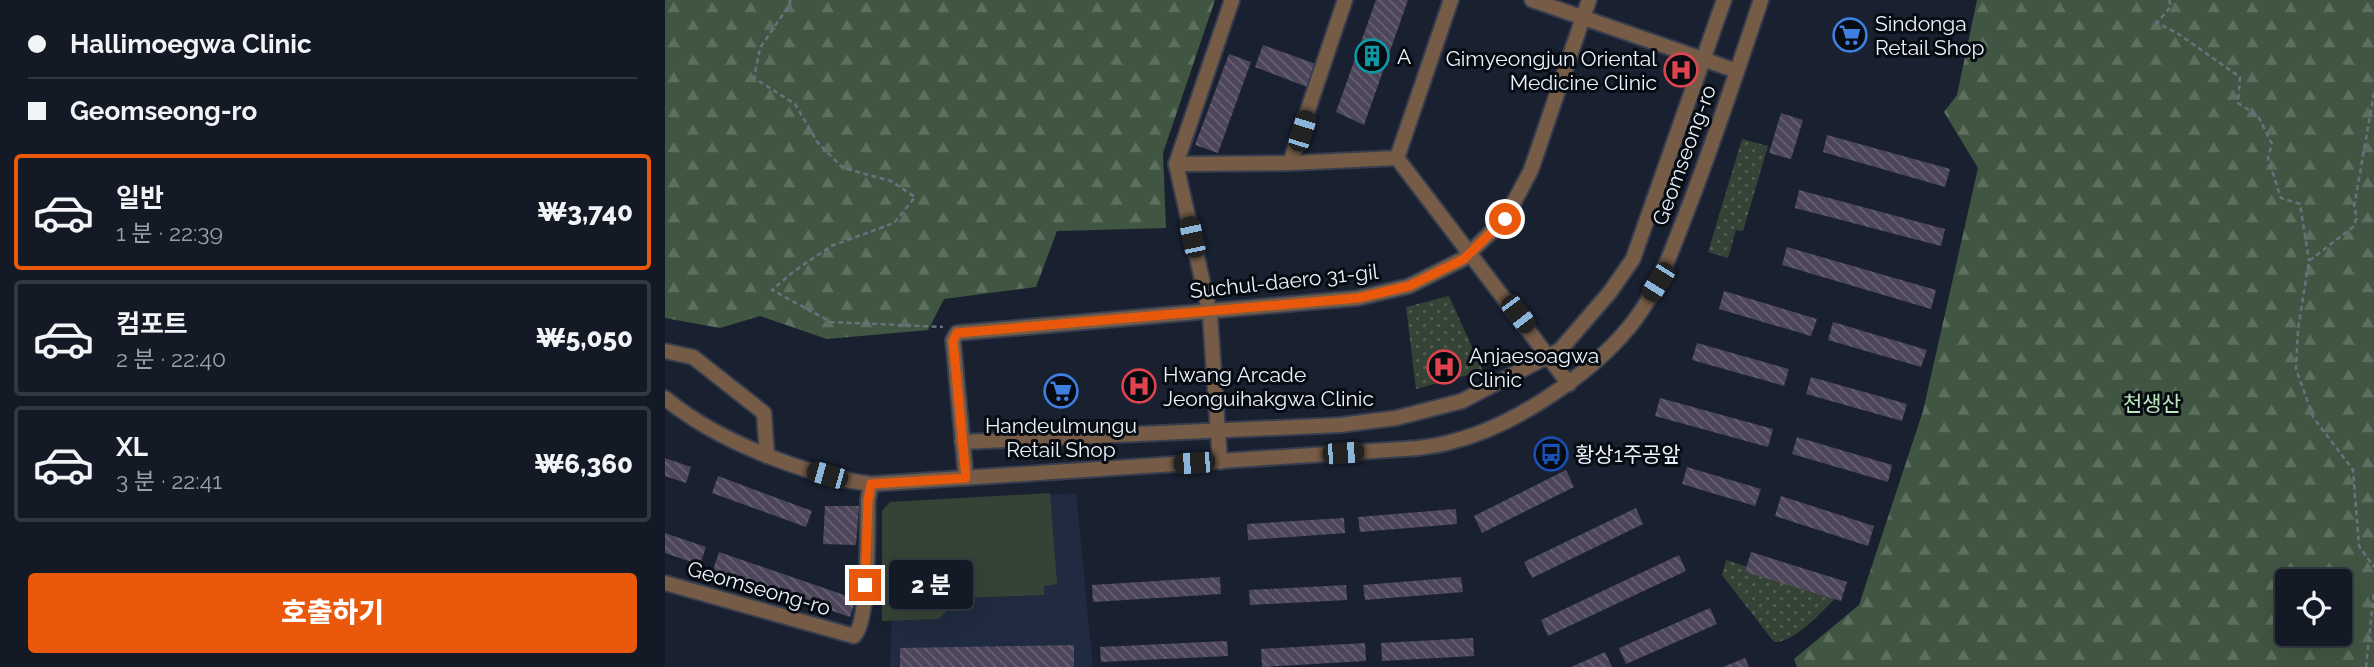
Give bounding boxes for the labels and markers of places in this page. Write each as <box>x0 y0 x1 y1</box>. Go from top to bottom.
place label: Sindonga Retail Shop <box>1875 11 1985 60</box>
supermarket icon: Sindonga Retail Shop <box>1831 16 1869 54</box>
building icon: A <box>1353 37 1391 75</box>
place label: A <box>1397 44 1411 69</box>
place label: Gimyeongjun Oriental Medicine Clinic <box>1446 46 1657 95</box>
hospital icon: Gimyeongjun Oriental Medicine Clinic <box>1662 51 1700 89</box>
place label: Anjaesoagwa Clinic <box>1469 343 1599 392</box>
hospital icon: Anjaesoagwa Clinic <box>1425 348 1463 386</box>
place label: Hwang Arcade Jeonguihakgwa Clinic <box>1163 362 1374 411</box>
hospital icon: Hwang Arcade Jeonguihakgwa Clinic <box>1120 367 1158 405</box>
supermarket icon: Handeulmungu Retail Shop <box>1042 372 1080 410</box>
place label: Handeulmungu Retail Shop <box>985 413 1137 462</box>
bus stop icon: 황상1주공앞 <box>1532 435 1570 473</box>
place label: 황상1주공앞 <box>1575 442 1681 467</box>

